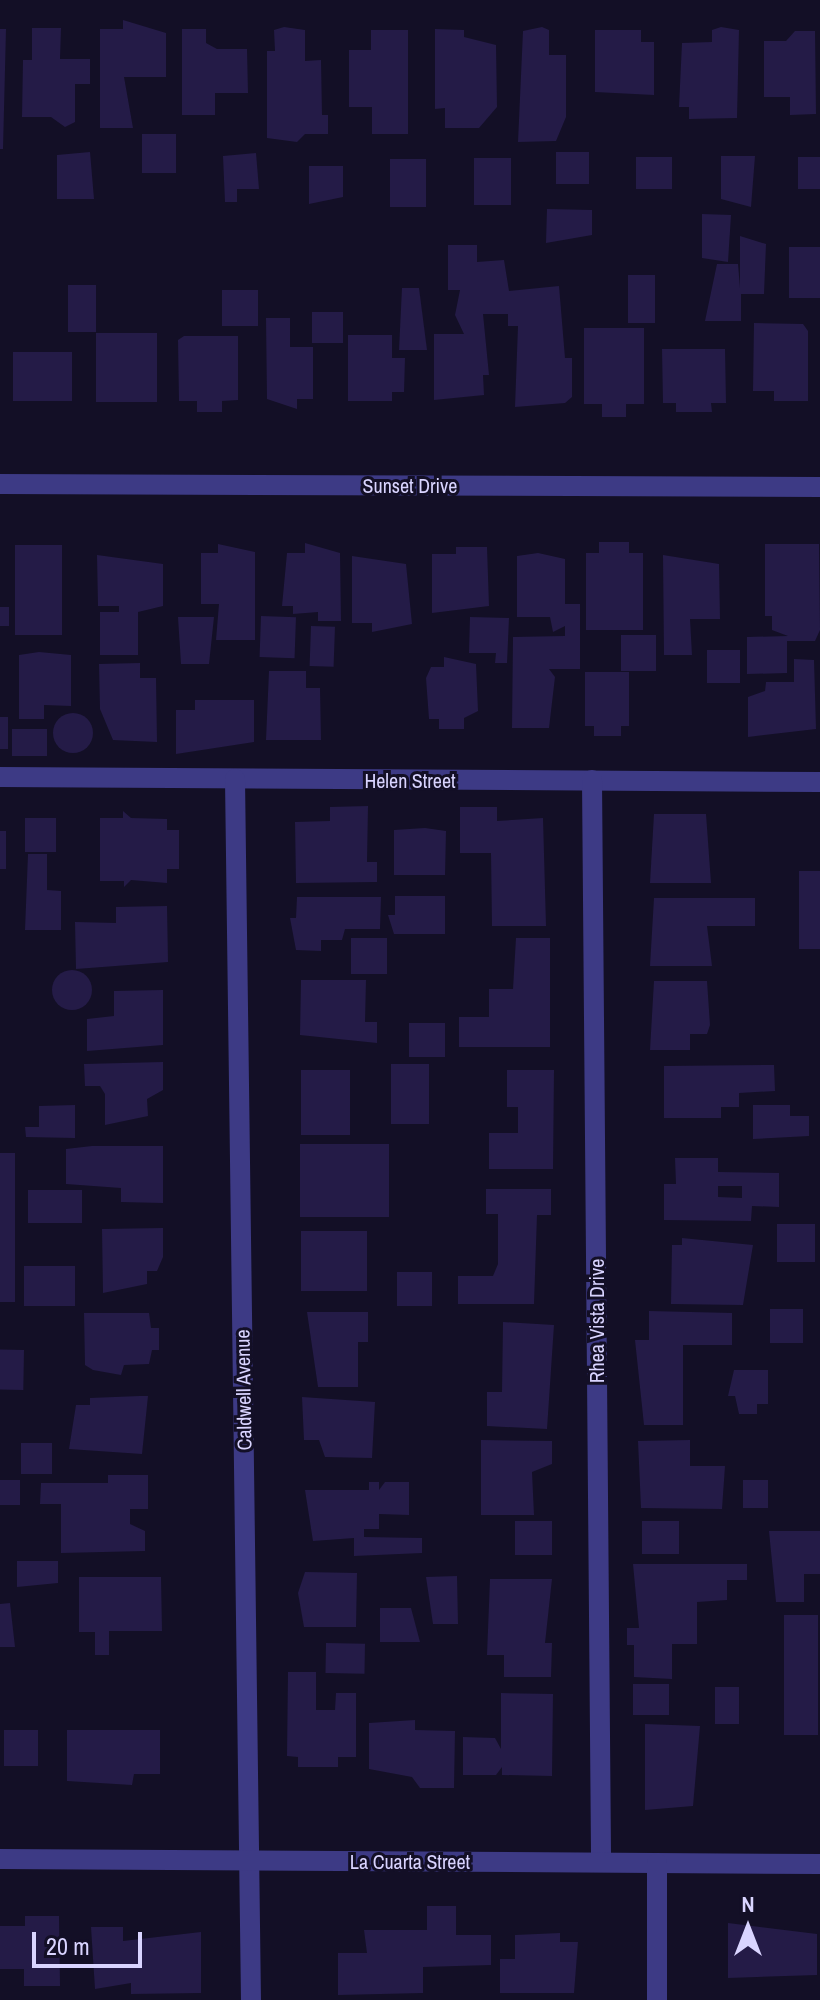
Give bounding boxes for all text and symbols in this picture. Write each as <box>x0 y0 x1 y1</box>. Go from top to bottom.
street label: Sunset Drive <box>363 473 457 497</box>
street label: Helen Street <box>364 768 456 792</box>
street label: Rhea Vista Drive <box>584 1259 608 1383</box>
street label: Caldwell Avenue <box>230 1329 256 1451</box>
street label: La Cuarta Street <box>350 1849 470 1873</box>
north arrow <box>708 1888 788 1968</box>
text: N <box>741 1889 755 1919</box>
scale bar <box>36 1916 146 1966</box>
text: 20 m <box>46 1930 90 1962</box>

